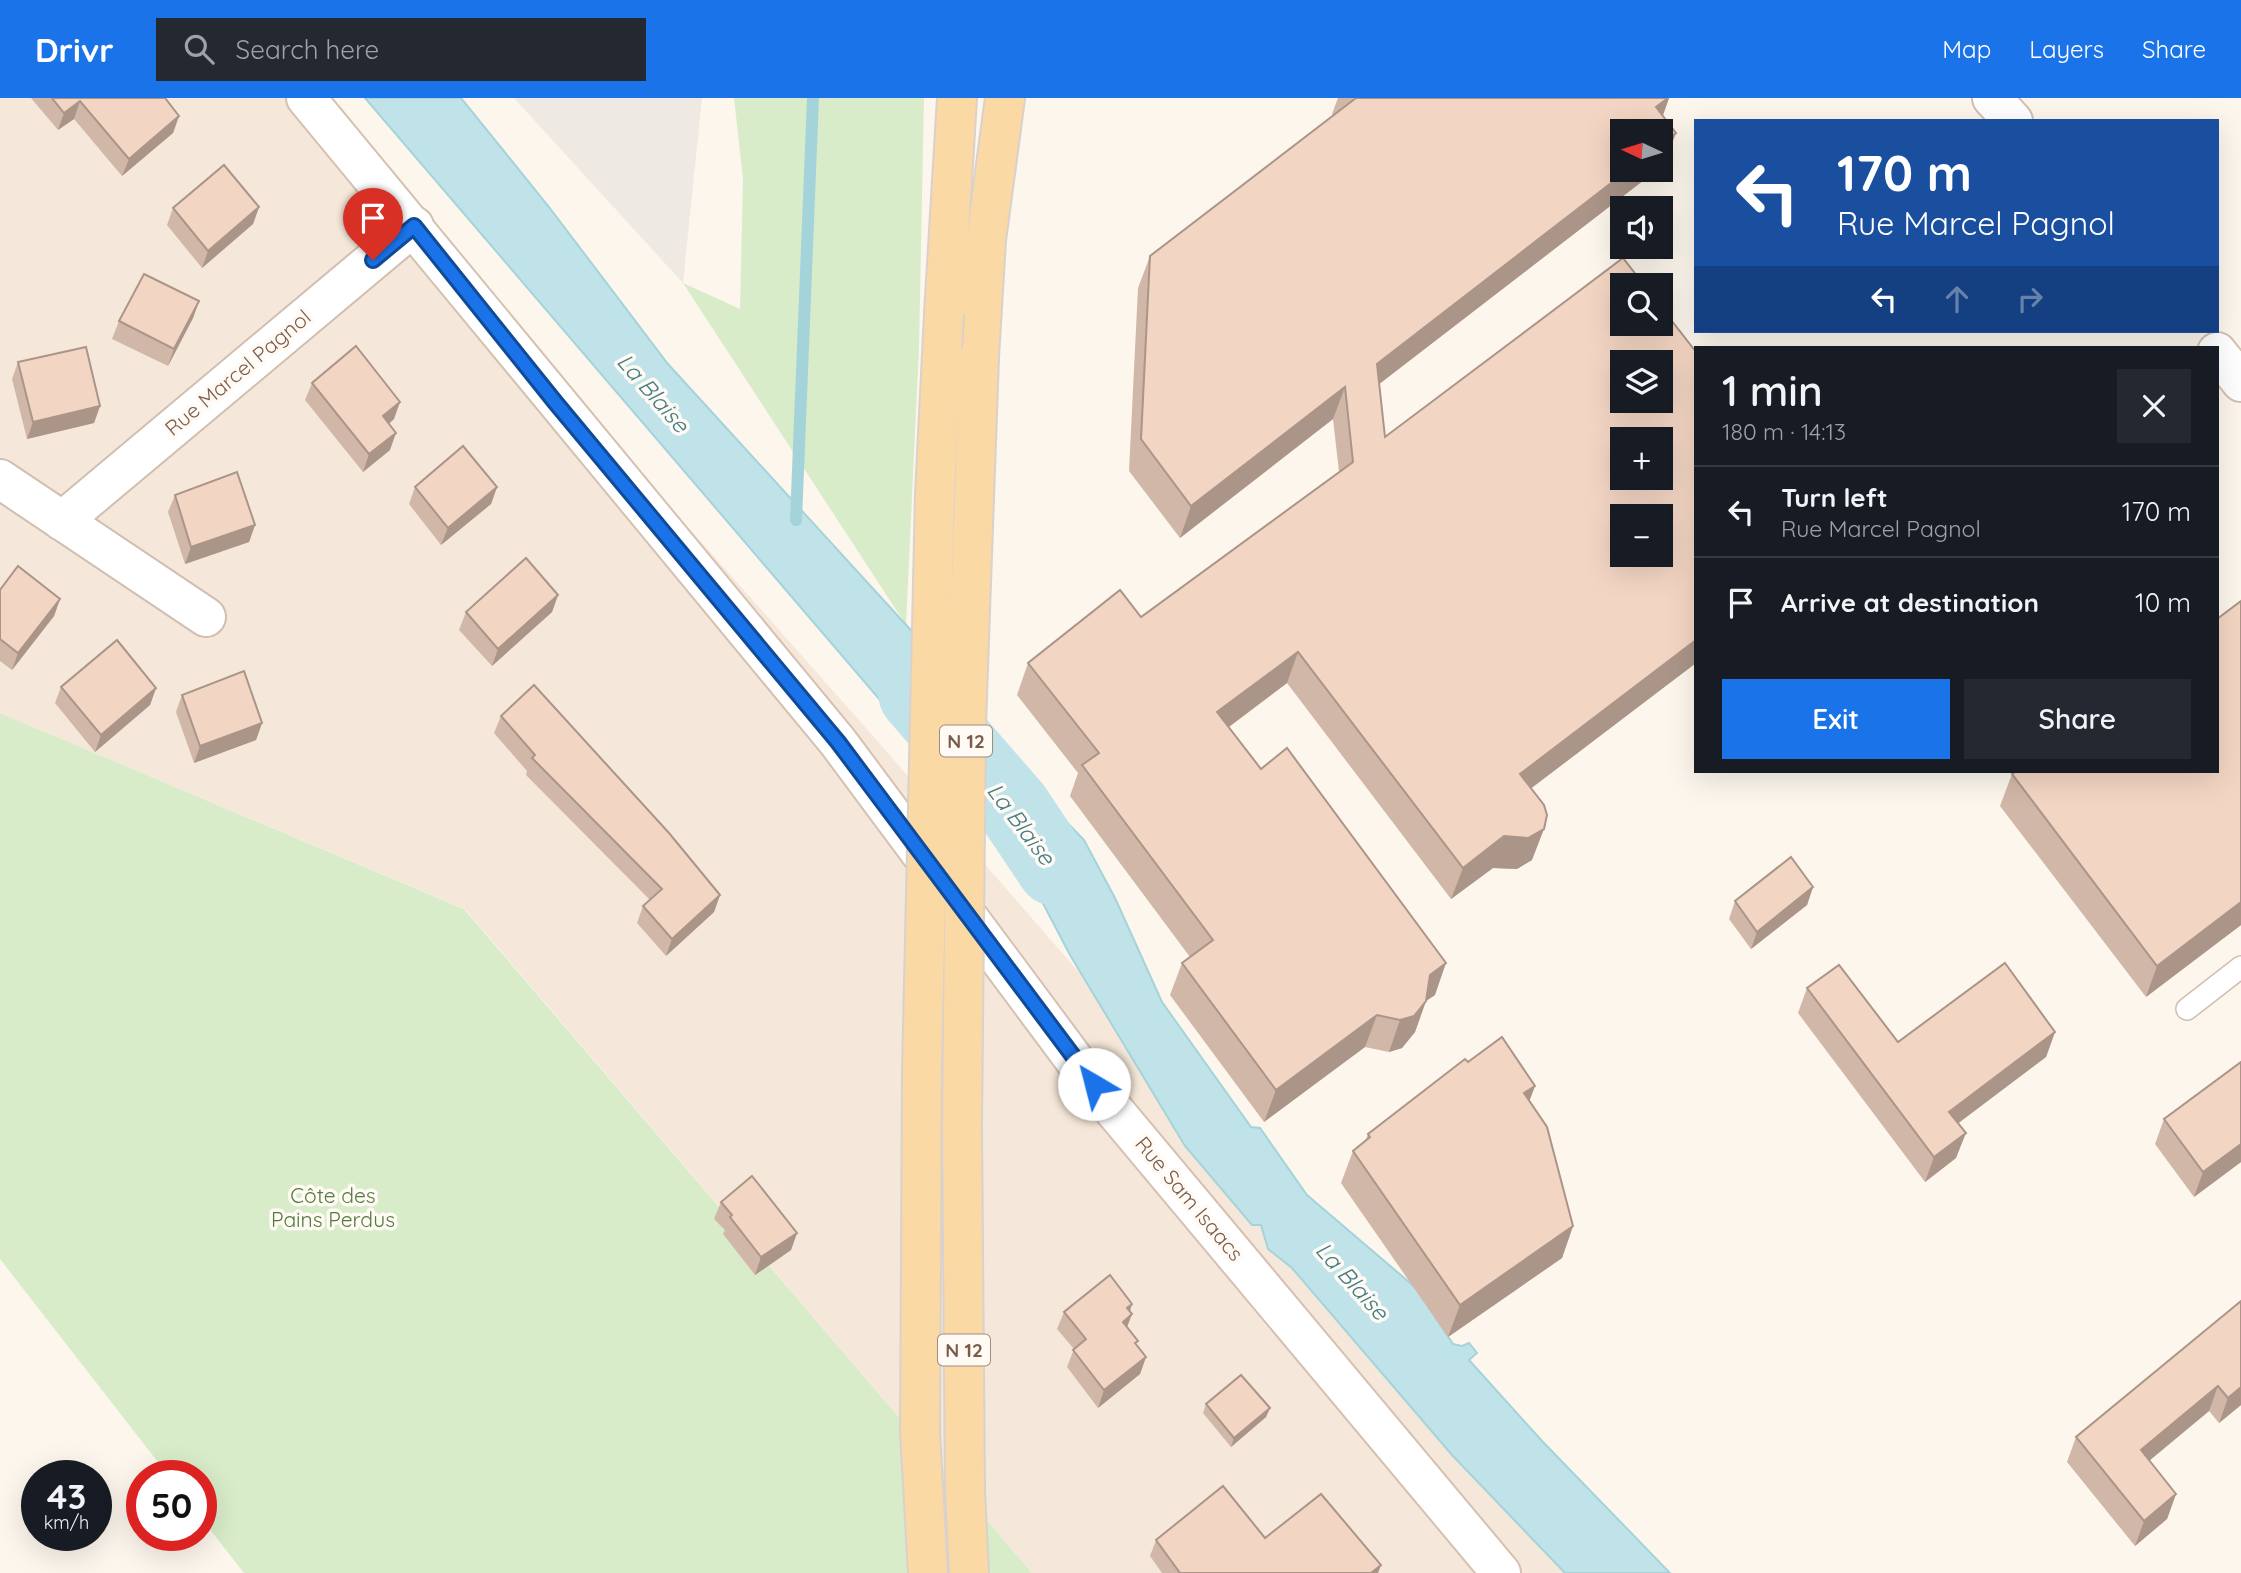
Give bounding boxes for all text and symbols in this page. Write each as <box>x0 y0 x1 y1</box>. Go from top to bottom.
search box <box>156 18 646 81</box>
text: Drivr <box>35 29 114 70</box>
icon: search <box>180 30 218 68</box>
text: Search here <box>236 33 379 66</box>
text: Map <box>1942 34 1991 64</box>
text: Layers <box>2029 34 2104 64</box>
text: Share <box>2142 34 2206 64</box>
north arrow <box>1610 119 1673 182</box>
map controls <box>1610 119 1673 567</box>
text: 170 m <box>1837 142 1972 203</box>
icon: left <box>1722 147 1813 238</box>
pin <box>343 188 403 260</box>
button: sound <box>1610 196 1673 259</box>
icon: arrive <box>354 199 392 237</box>
text: Rue Marcel Pagnol <box>1837 203 2115 243</box>
button: search <box>1610 273 1673 336</box>
icon: left <box>1865 280 1903 318</box>
icon: ahead <box>1938 280 1976 318</box>
icon: right <box>2011 280 2049 318</box>
street label: Rue Marcel Pagnol <box>159 304 316 441</box>
water label: La Blaise <box>611 347 696 439</box>
button: layers <box>1610 350 1673 413</box>
text: 1 min <box>1722 364 1823 417</box>
button: close <box>2117 369 2191 443</box>
text: 180 m · 14:13 <box>1722 417 1846 446</box>
button: + <box>1610 427 1673 490</box>
text: Turn left <box>1781 481 1888 514</box>
icon: left <box>1722 493 1760 531</box>
text: 170 m <box>2122 495 2191 528</box>
button: − <box>1610 504 1673 567</box>
text: Rue Marcel Pagnol <box>1781 514 1981 543</box>
icon: arrive <box>1722 584 1760 622</box>
text: Arrive at destination <box>1781 586 2039 619</box>
text: 10 m <box>2135 586 2191 619</box>
button: Exit <box>1722 679 1950 759</box>
button: Share <box>1964 679 2191 759</box>
road number: N 12 <box>940 726 992 756</box>
water label: La Blaise <box>981 777 1062 871</box>
position arrow <box>1057 1047 1131 1121</box>
street label: Rue Sam Isaacs <box>1130 1131 1249 1266</box>
park label: Côte des Pains Perdus <box>271 1182 395 1232</box>
water label: La Blaise <box>1310 1236 1396 1327</box>
road number: N 12 <box>938 1334 990 1366</box>
speed limit sign: 50 <box>126 1460 217 1551</box>
text: 43 <box>47 1474 86 1518</box>
text: km/h <box>44 1511 89 1534</box>

